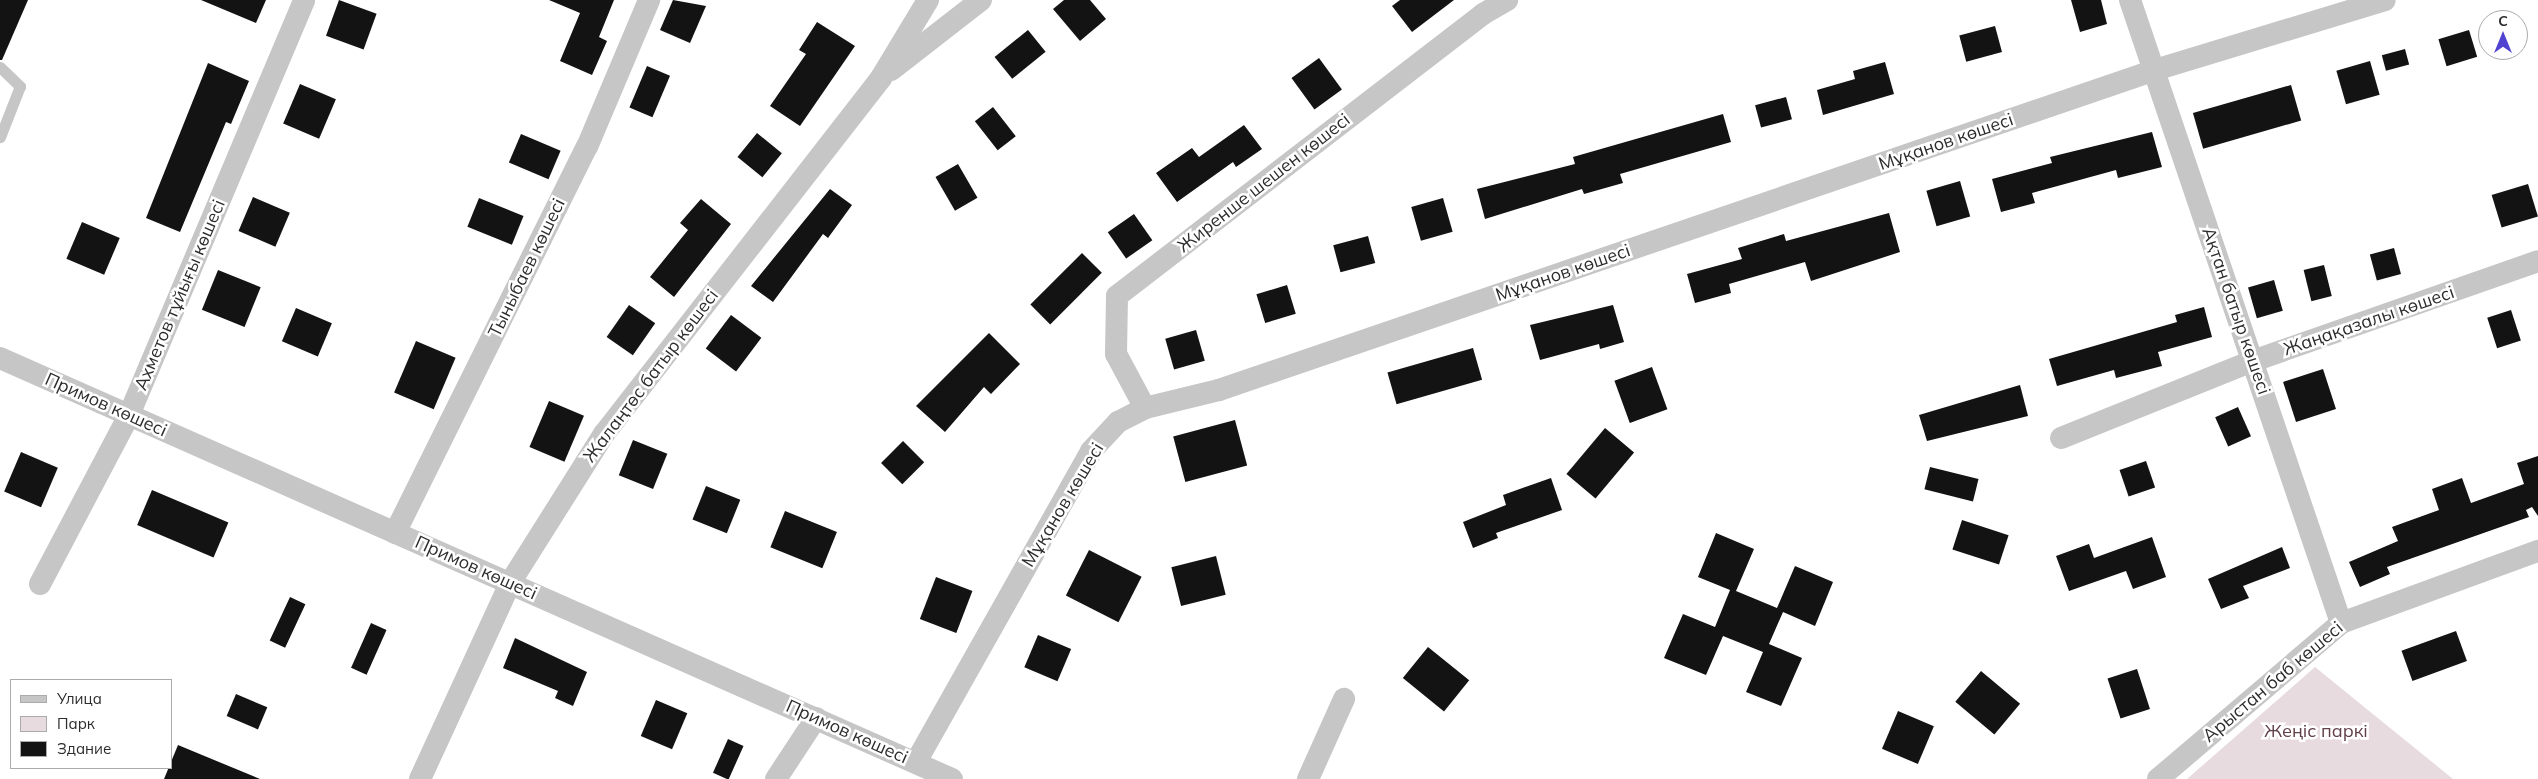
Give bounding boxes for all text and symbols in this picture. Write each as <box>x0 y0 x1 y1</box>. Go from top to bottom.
north arrow <box>2478 10 2528 60</box>
text: С <box>2498 12 2508 30</box>
street label: Жиренше шешен көшесі <box>1173 109 1355 257</box>
street label: Мұқанов көшесі <box>1876 109 2016 175</box>
street label: Тыныбаев көшесі <box>484 195 570 341</box>
street label: Ахметов тұйығы көшесі <box>130 196 230 394</box>
street label: Ақтан батыр көшесі <box>2197 225 2275 397</box>
street label: Мұқанов көшесі <box>1493 240 1633 306</box>
street label: Жаңақазалы көшесі <box>2281 282 2457 360</box>
street label: Жалаңтөс батыр көшесі <box>579 285 723 467</box>
street label: Примов көшесі <box>42 368 170 442</box>
street label: Мұқанов көшесі <box>1017 439 1109 571</box>
street label: Примов көшесі <box>412 531 540 605</box>
street label: Арыстан баб көшесі <box>2199 617 2347 747</box>
legend <box>10 679 172 769</box>
text: Улица <box>57 689 102 708</box>
street label: Примов көшесі <box>783 695 911 769</box>
text: Парк <box>57 714 95 733</box>
park label: Жеңіс паркі <box>2264 720 2368 742</box>
text: Здание <box>57 739 111 758</box>

